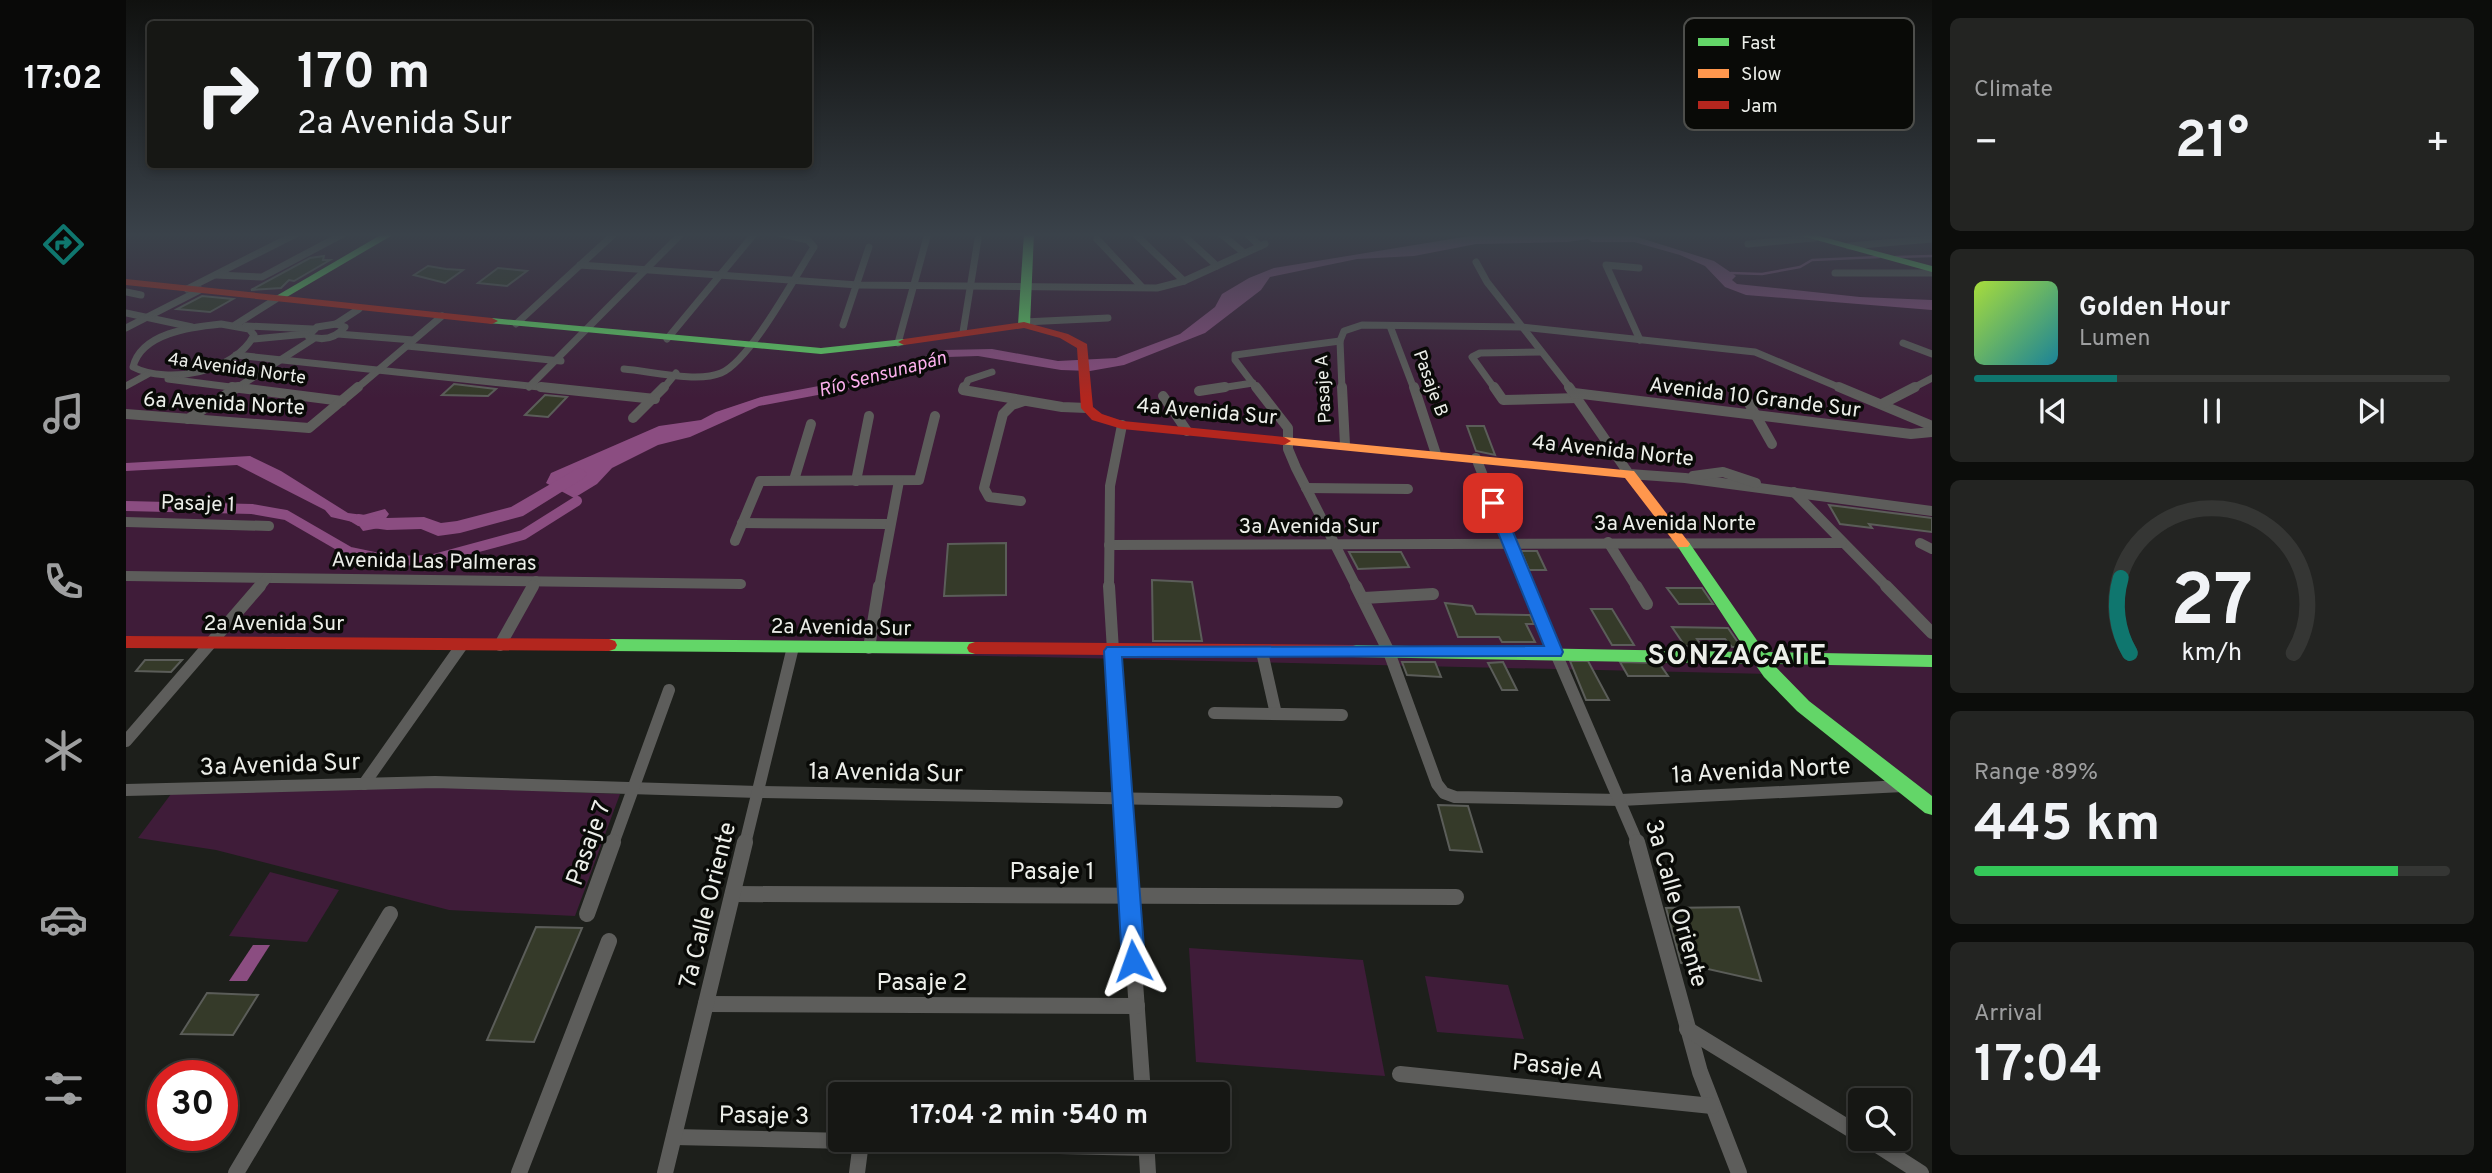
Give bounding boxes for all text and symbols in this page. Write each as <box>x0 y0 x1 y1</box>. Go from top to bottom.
legend <box>1684 18 1914 130</box>
text: Fast <box>1741 32 1776 56</box>
text: 170 m <box>297 44 430 106</box>
icon: right <box>182 49 273 140</box>
text: 17:02 <box>24 60 102 100</box>
text: Slow <box>1741 63 1781 87</box>
text: Climate <box>1974 76 2053 105</box>
text: Jam <box>1741 95 1778 119</box>
text: 2a Avenida Sur <box>297 105 512 145</box>
text: 21° <box>2175 110 2249 176</box>
text: − <box>1974 120 1999 169</box>
text: + <box>2425 120 2450 169</box>
icon: directions <box>39 220 88 269</box>
text: Golden Hour <box>2079 292 2230 325</box>
text: Lumen <box>2079 325 2150 354</box>
water label: Río Sensunapán <box>816 346 950 404</box>
street label: Pasaje B <box>1407 347 1452 420</box>
street label: 4a Avenida Norte <box>166 348 307 391</box>
street label: Pasaje A <box>1311 354 1338 424</box>
street label: Avenida 10 Grande Sur <box>1647 372 1862 425</box>
street label: 6a Avenida Norte <box>142 387 306 422</box>
icon: music <box>39 389 88 438</box>
icon: previous <box>2034 392 2072 430</box>
icon: pause <box>2193 392 2231 430</box>
icon: next <box>2352 392 2390 430</box>
street label: 4a Avenida Sur <box>1135 393 1278 432</box>
street label: 4a Avenida Norte <box>1531 430 1695 473</box>
pin <box>1463 473 1523 533</box>
icon: arrive <box>1474 484 1512 522</box>
street label: Pasaje 1 <box>160 490 236 519</box>
street label: 3a Avenida Norte <box>1594 511 1756 538</box>
street label: 3a Avenida Sur <box>1239 514 1380 541</box>
street label: Avenida Las Palmeras <box>331 547 537 578</box>
icon: phone <box>39 557 88 606</box>
text: 27 <box>2171 559 2253 651</box>
street label: 2a Avenida Sur <box>203 611 345 638</box>
street label: 2a Avenida Sur <box>770 614 912 643</box>
text: km/h <box>2182 637 2242 669</box>
district label: SONZACATE <box>1647 639 1829 675</box>
icon: climate <box>39 726 88 775</box>
street label: 3a Avenida Sur <box>199 748 361 784</box>
street label: 1a Avenida Norte <box>1671 752 1851 792</box>
street label: 1a Avenida Sur <box>808 758 964 790</box>
text: Range · 89% <box>1974 759 2098 788</box>
text: 445 km <box>1974 793 2160 859</box>
street label: Pasaje 7 <box>561 797 619 890</box>
street label: 3a Calle Oriente <box>1637 816 1713 991</box>
street label: 7a Calle Oriente <box>674 819 744 992</box>
street label: Pasaje 1 <box>1009 858 1095 888</box>
icon: car <box>39 895 88 944</box>
position arrow <box>1096 924 1170 998</box>
street label: Pasaje 2 <box>877 969 967 999</box>
text: Arrival <box>1974 1000 2043 1029</box>
text: 17:04 <box>1974 1034 2103 1100</box>
street label: Pasaje A <box>1511 1048 1605 1088</box>
speed limit sign: 30 <box>147 1060 238 1151</box>
icon: filters <box>39 1064 88 1113</box>
map controls <box>1848 1088 1911 1151</box>
button: search <box>1848 1088 1911 1151</box>
text: 17:04 · 2 min · 540 m <box>910 1100 1148 1133</box>
street label: Pasaje 3 <box>718 1101 810 1133</box>

